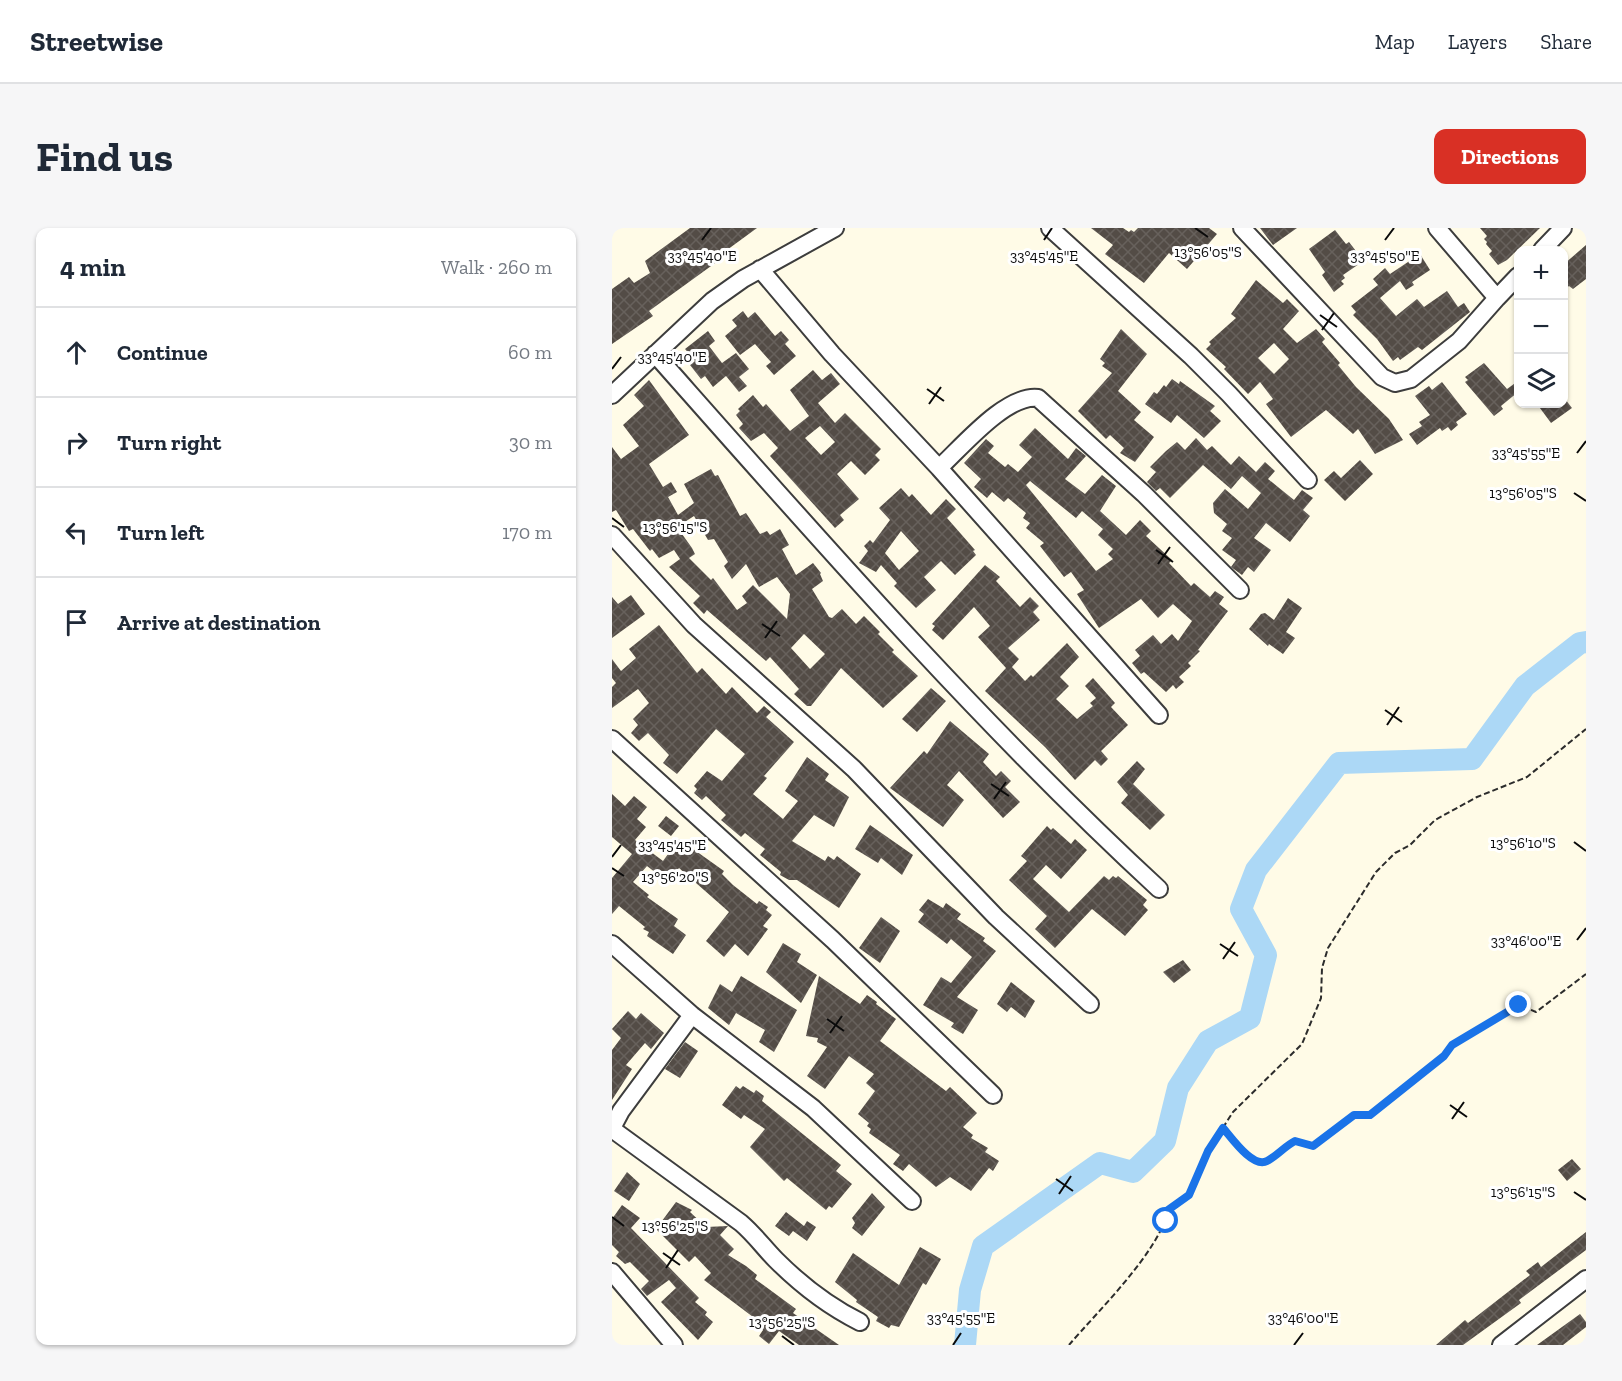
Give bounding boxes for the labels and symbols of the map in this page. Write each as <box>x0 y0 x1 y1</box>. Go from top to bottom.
text: 13°56'05"S <box>1174 243 1242 261</box>
text: 33°45'40"E <box>667 247 737 265</box>
text: 33°45'45"E <box>1010 247 1078 265</box>
text: 33°45'50"E <box>1350 247 1420 265</box>
text: 33°45'40"E <box>637 348 707 366</box>
text: 33°45'55"E <box>1492 444 1560 462</box>
text: 13°56'05"S <box>1489 484 1557 502</box>
text: 13°56'15"S <box>643 518 707 536</box>
text: 13°56'10"S <box>1490 834 1556 852</box>
text: 33°45'45"E <box>638 836 706 854</box>
text: 13°56'20"S <box>641 868 709 886</box>
text: 33°46'00"E <box>1491 932 1561 950</box>
route end <box>1505 991 1531 1017</box>
text: 13°56'15"S <box>1491 1183 1555 1201</box>
route start <box>1152 1207 1178 1233</box>
text: 13°56'25"S <box>642 1217 708 1235</box>
text: 33°45'55"E <box>927 1309 995 1327</box>
text: 33°46'00"E <box>1268 1309 1338 1327</box>
text: 13°56'25"S <box>749 1313 815 1331</box>

